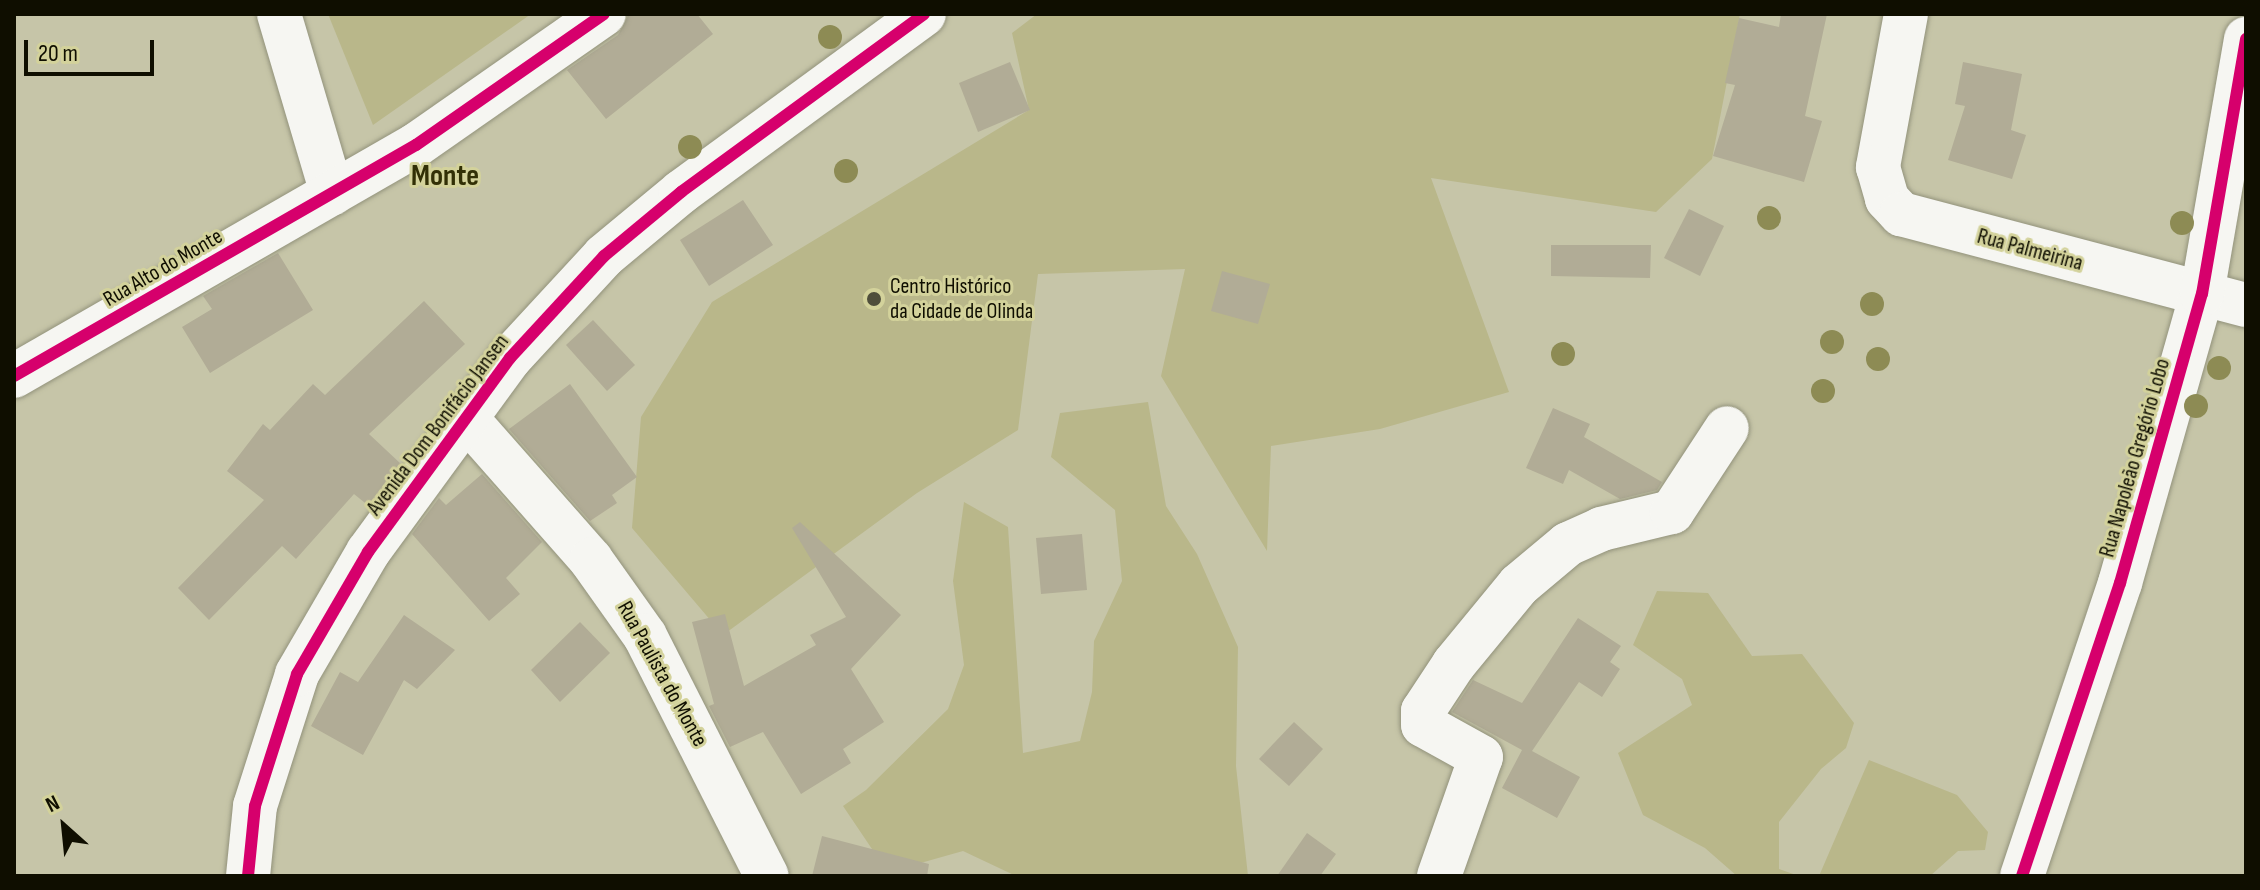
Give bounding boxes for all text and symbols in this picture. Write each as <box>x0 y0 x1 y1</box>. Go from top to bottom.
scale bar <box>28 24 158 74</box>
text: 20 m <box>38 39 78 68</box>
district label: Monte <box>411 158 479 194</box>
street label: Rua Alto do Monte <box>99 223 227 313</box>
street label: Rua Palmeirina <box>1974 223 2086 277</box>
place label: Centro Histórico da Cidade de Olinda <box>890 273 1033 324</box>
marker: Centro Histórico da Cidade de Olinda <box>865 290 883 308</box>
street label: Avenida Dom Bonifácio Jansen <box>361 329 515 521</box>
street label: Rua Napoleão Gregório Lobo <box>2094 356 2176 560</box>
street label: Rua Paulista do Monte <box>611 597 713 751</box>
north arrow <box>24 786 104 866</box>
text: N <box>42 789 64 819</box>

